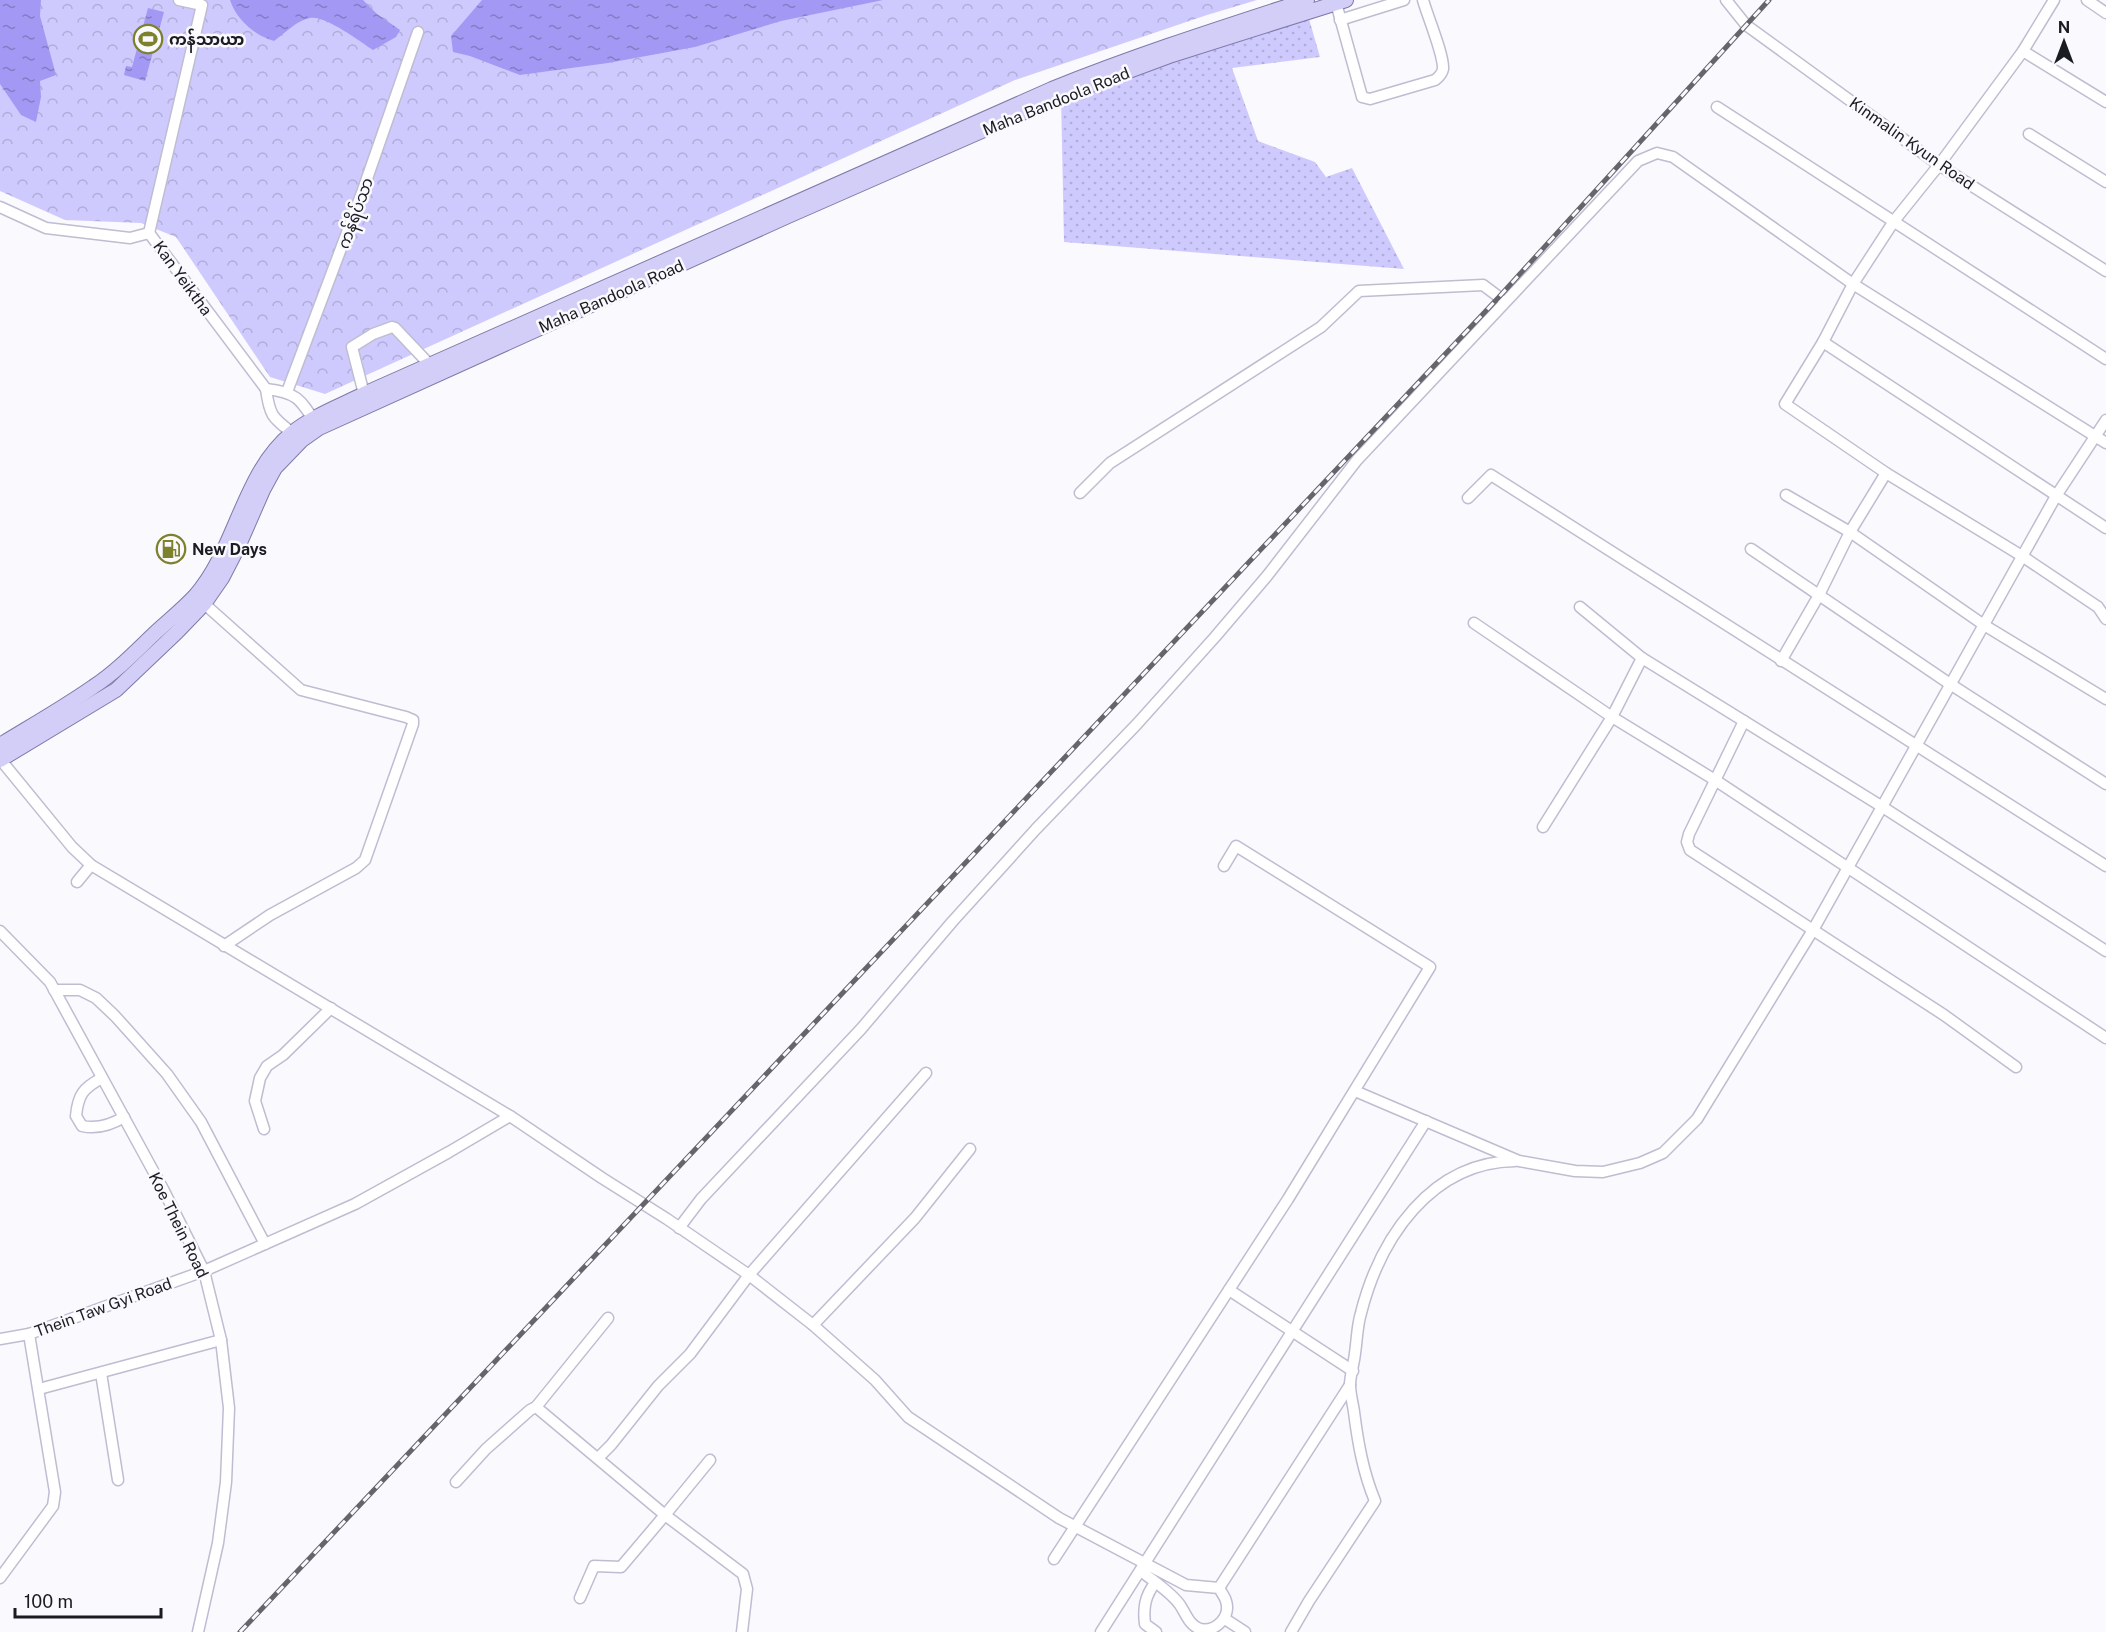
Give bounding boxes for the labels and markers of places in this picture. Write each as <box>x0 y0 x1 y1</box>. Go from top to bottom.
sports icon: ကန်သာယာ <box>132 23 164 55</box>
place label: ကန်သာယာ <box>169 28 244 53</box>
fuel station icon: New Days <box>155 533 187 565</box>
place label: New Days <box>192 540 267 559</box>

